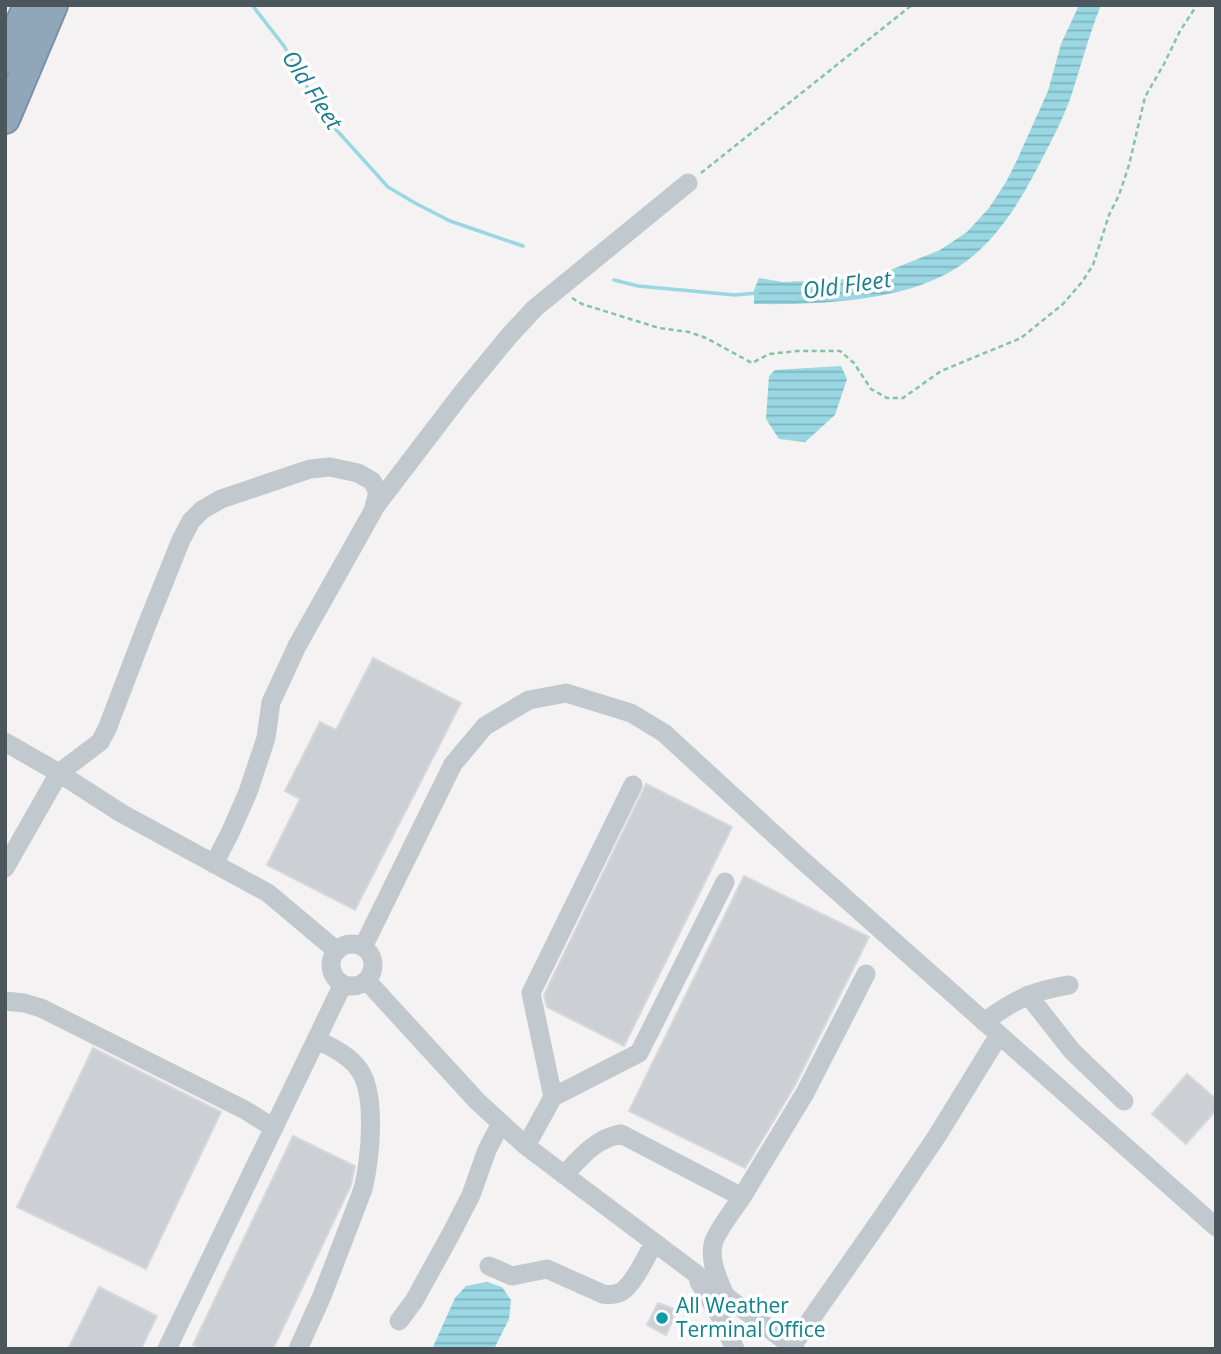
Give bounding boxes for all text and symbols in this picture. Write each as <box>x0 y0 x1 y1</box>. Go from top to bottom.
water label: Old Fleet <box>275 43 351 137</box>
water label: Old Fleet <box>801 262 895 306</box>
place label: All Weather Terminal Office <box>676 1291 826 1343</box>
marker: All Weather Terminal Office <box>654 1310 670 1326</box>

